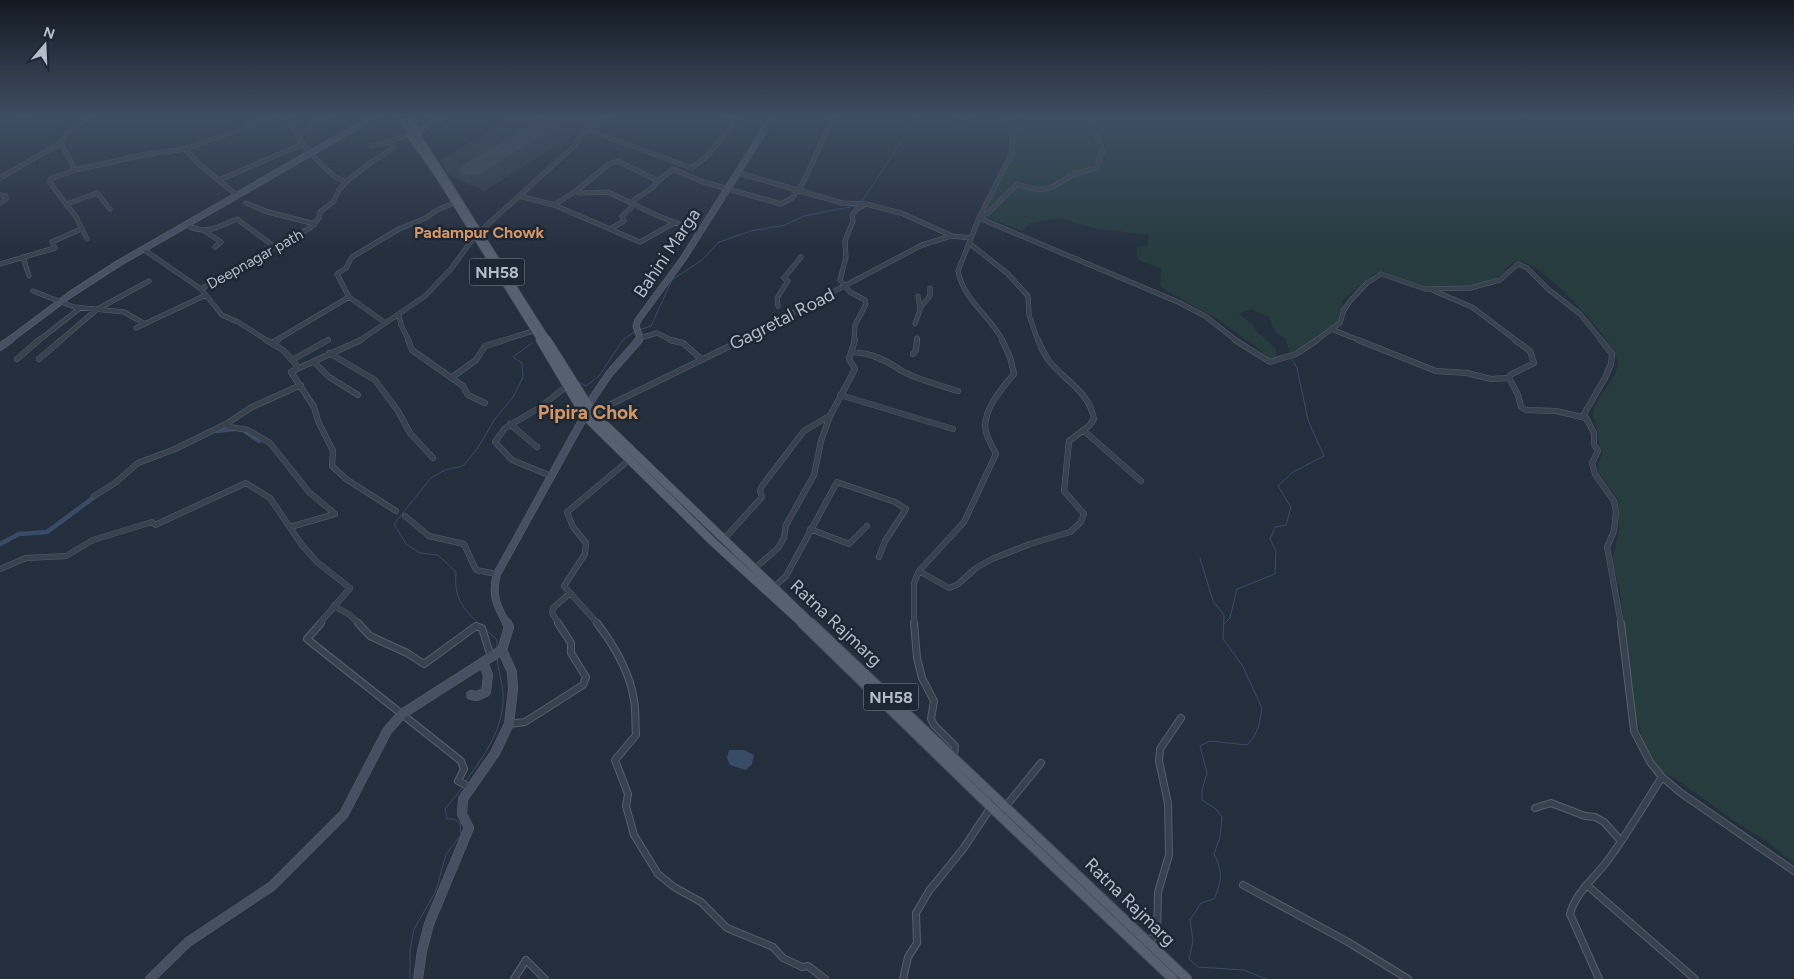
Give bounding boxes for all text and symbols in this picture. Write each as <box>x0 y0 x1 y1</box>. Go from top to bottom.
north arrow <box>20 20 70 70</box>
text: N <box>41 23 57 43</box>
street label: Bahini Marga <box>629 204 705 302</box>
district label: Padampur Chowk <box>414 223 544 242</box>
street label: Deepnagar path <box>204 225 306 293</box>
road number: NH58 <box>470 258 524 286</box>
street label: Gagretal Road <box>726 283 838 355</box>
district label: Pipira Chok <box>538 401 639 424</box>
street label: Ratna Rajmarg <box>786 575 886 671</box>
road number: NH58 <box>864 684 918 710</box>
street label: Ratna Rajmarg <box>1080 853 1180 951</box>

